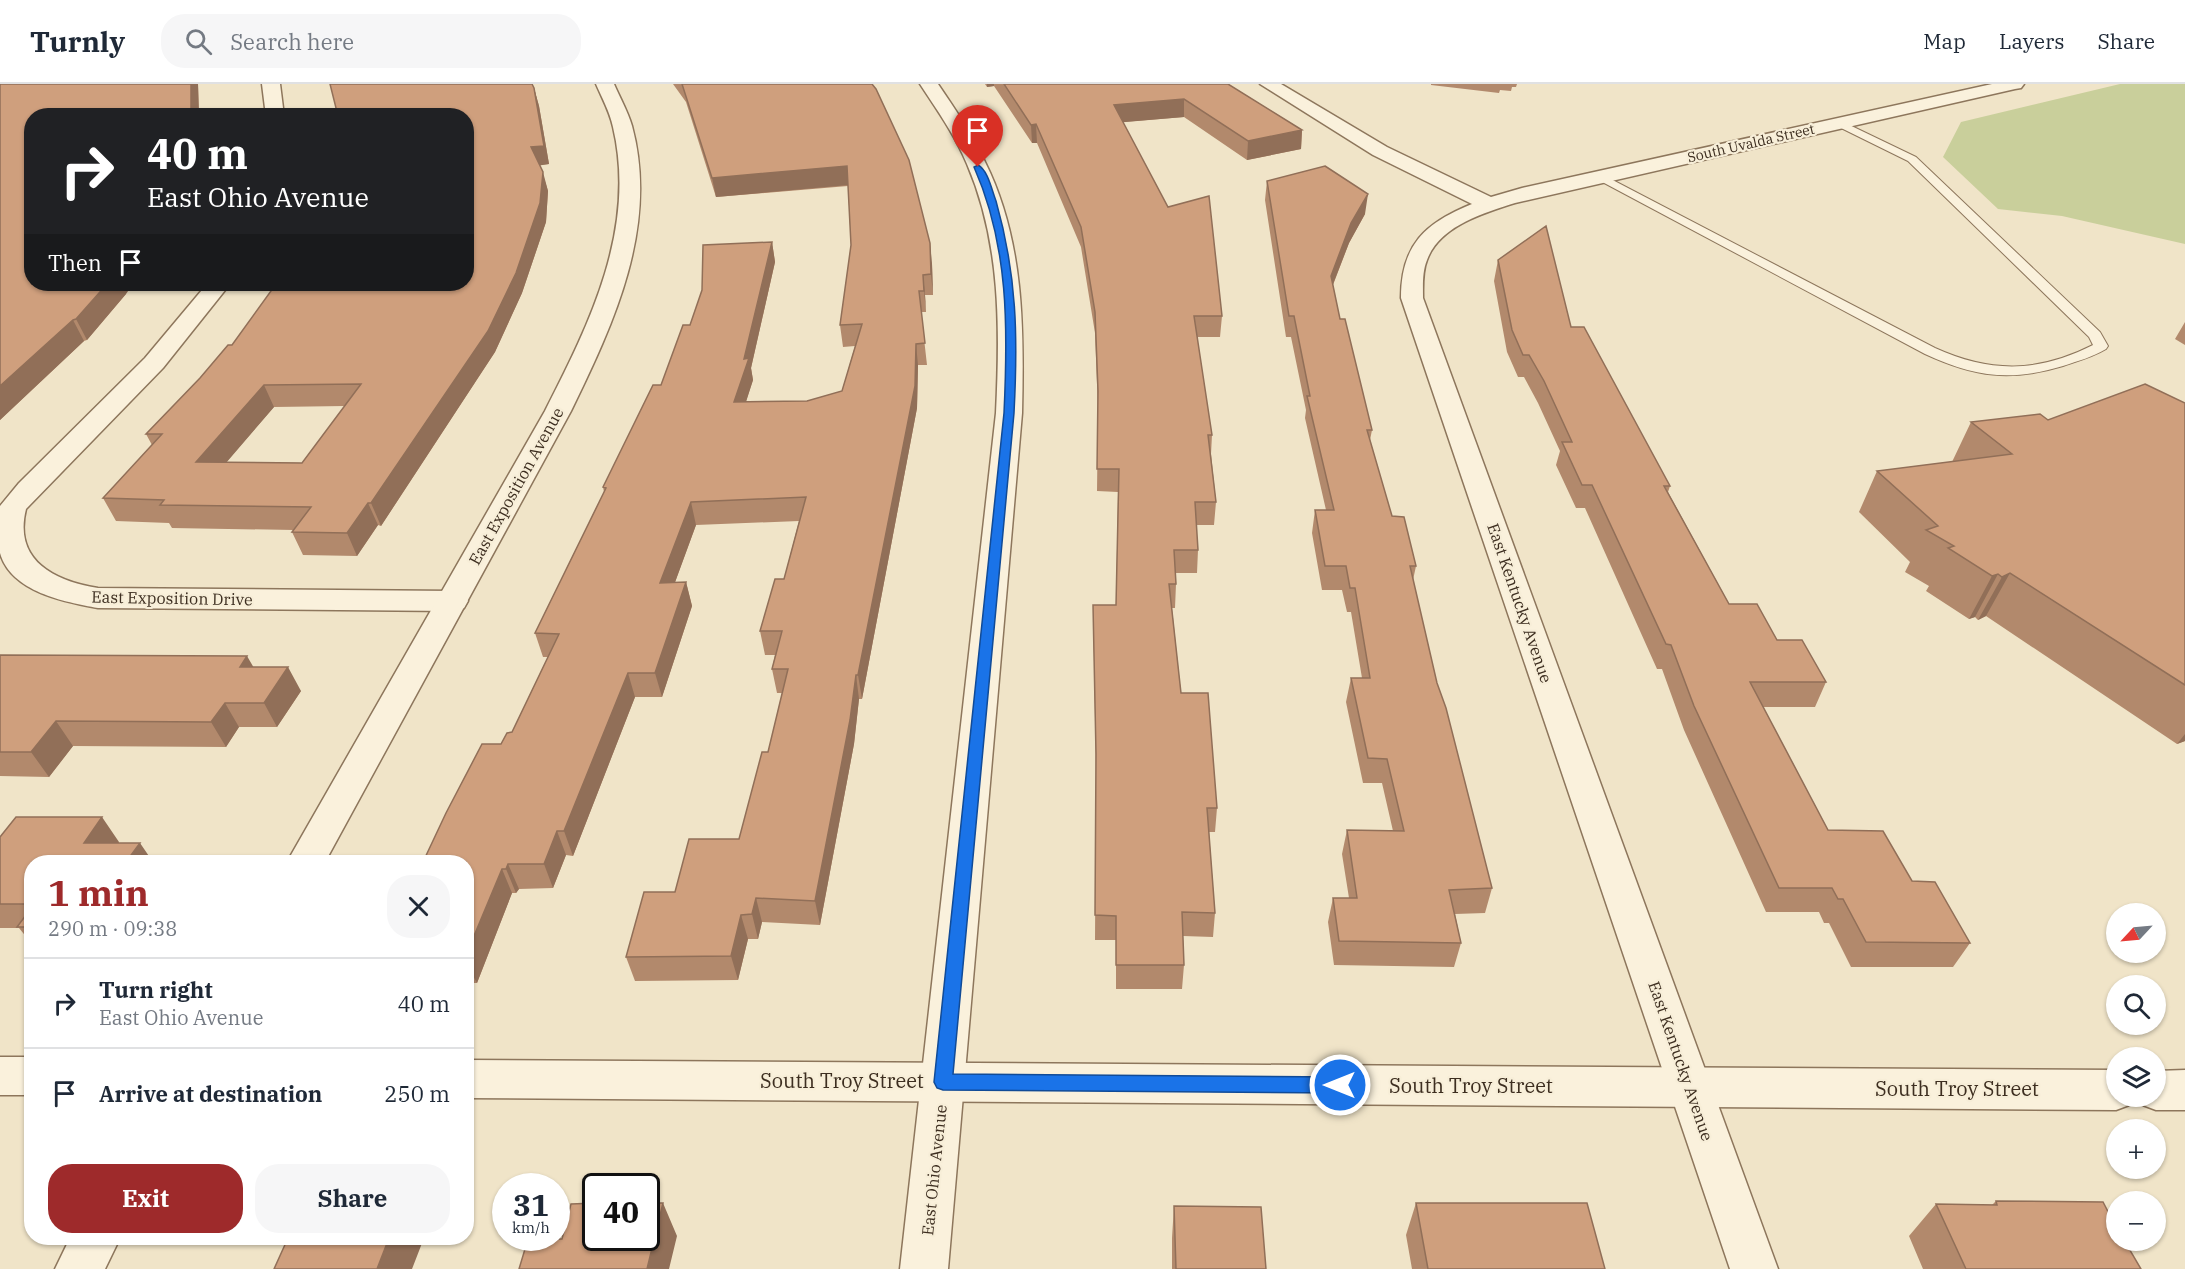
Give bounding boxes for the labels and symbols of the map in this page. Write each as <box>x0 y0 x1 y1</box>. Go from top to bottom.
pin <box>952 105 1003 167</box>
street label: South Uvalda Street <box>1686 120 1816 166</box>
street label: East Exposition Avenue <box>464 404 568 568</box>
street label: East Kentucky Avenue <box>1483 521 1557 685</box>
street label: East Exposition Drive <box>91 587 253 609</box>
north arrow <box>2106 903 2166 963</box>
street label: East Kentucky Avenue <box>1644 979 1718 1143</box>
position arrow <box>1308 1053 1372 1117</box>
street label: South Troy Street <box>760 1067 924 1094</box>
street label: South Troy Street <box>1389 1072 1553 1099</box>
street label: South Troy Street <box>1875 1075 2039 1102</box>
street label: East Ohio Avenue <box>917 1104 951 1236</box>
speed limit sign: 40 <box>582 1173 660 1251</box>

